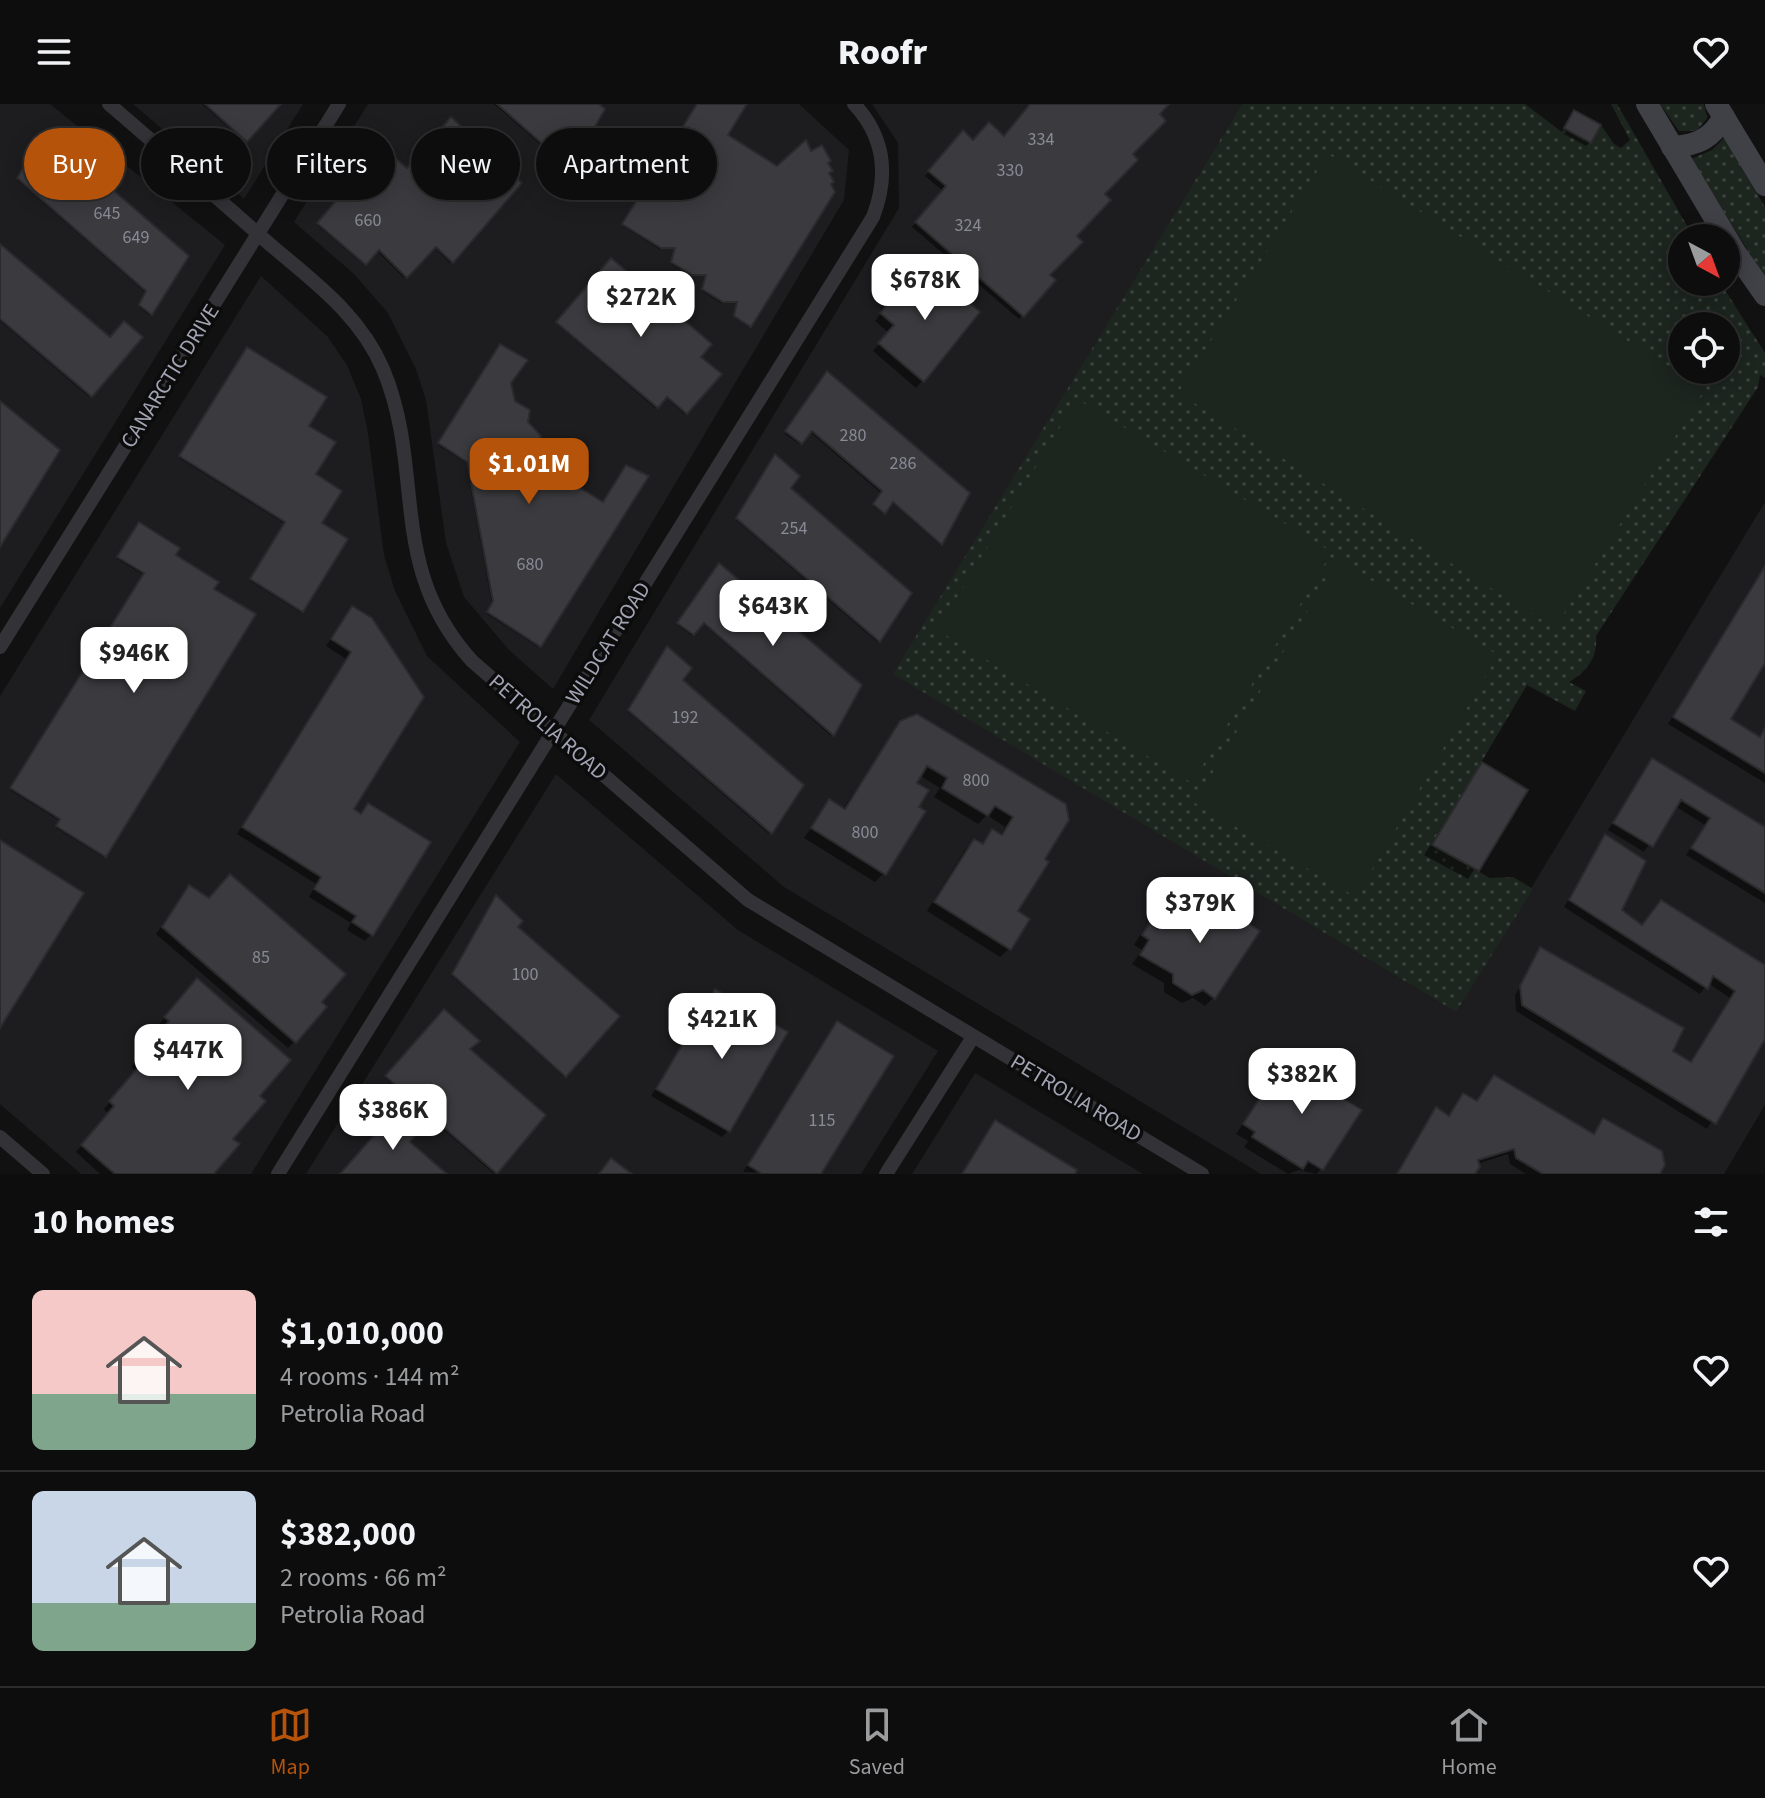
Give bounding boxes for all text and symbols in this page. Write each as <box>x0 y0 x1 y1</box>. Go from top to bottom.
text: Roofr <box>838 27 927 78</box>
icon: menu <box>32 30 76 74</box>
icon: heart <box>1689 30 1733 74</box>
house number: 334 <box>1028 127 1054 152</box>
chip: Buy <box>24 128 125 200</box>
chip: Rent <box>141 128 251 200</box>
chip: Filters <box>267 128 395 200</box>
chip: New <box>411 128 520 200</box>
chip: Apartment <box>536 128 717 200</box>
house number: 330 <box>997 158 1023 183</box>
house number: 645 <box>94 201 120 226</box>
house number: 660 <box>355 208 381 233</box>
house number: 324 <box>955 213 981 238</box>
north arrow <box>1668 224 1740 296</box>
map controls <box>1668 224 1740 384</box>
house number: 649 <box>123 225 149 250</box>
pin: $678K <box>869 254 981 322</box>
text: $678K <box>890 261 960 298</box>
pin: $272K <box>585 271 697 339</box>
text: $272K <box>606 278 676 315</box>
street label: CANARCTIC DRIVE <box>113 298 227 454</box>
button: locate <box>1668 312 1740 384</box>
house number: 280 <box>840 423 866 448</box>
pin: $1.01M <box>464 438 594 506</box>
text: $1.01M <box>488 445 570 482</box>
house number: 286 <box>890 451 916 476</box>
house number: 254 <box>781 516 807 541</box>
house number: 680 <box>517 552 543 577</box>
street label: WILDCAT ROAD <box>558 576 658 710</box>
pin: $643K <box>717 580 829 648</box>
text: $643K <box>738 587 808 624</box>
pin: $946K <box>78 627 190 695</box>
text: $946K <box>99 634 169 671</box>
street label: PETROLIA ROAD <box>482 666 614 788</box>
house number: 192 <box>672 705 698 730</box>
house number: 800 <box>963 768 989 793</box>
house number: 800 <box>852 820 878 845</box>
pin: $379K <box>1144 877 1256 945</box>
text: $379K <box>1165 884 1235 921</box>
house number: 85 <box>252 945 270 970</box>
house number: 100 <box>512 962 538 987</box>
pin: $421K <box>666 993 778 1061</box>
text: $421K <box>687 1000 757 1037</box>
pin: $447K <box>132 1024 244 1092</box>
text: $447K <box>153 1031 223 1068</box>
street label: PETROLIA ROAD <box>1004 1046 1148 1150</box>
pin: $382K <box>1246 1048 1358 1116</box>
text: $382K <box>1267 1055 1337 1092</box>
pin: $386K <box>337 1084 449 1152</box>
text: $386K <box>358 1091 428 1128</box>
house number: 115 <box>809 1108 835 1133</box>
text: 10 homes <box>32 1198 175 1247</box>
icon: filters <box>1689 1200 1733 1244</box>
text: $1,010,000 <box>280 1309 444 1358</box>
icon: home <box>96 1322 192 1418</box>
icon: heart <box>1689 1348 1733 1392</box>
text: 4 rooms · 144 m² <box>280 1358 459 1395</box>
text: Petrolia Road <box>280 1395 426 1432</box>
text: $382,000 <box>280 1510 416 1559</box>
icon: home <box>96 1523 192 1619</box>
icon: heart <box>1689 1549 1733 1593</box>
text: 2 rooms · 66 m² <box>280 1559 447 1596</box>
text: Petrolia Road <box>280 1596 426 1633</box>
tab: Map <box>268 1703 312 1783</box>
tab: Saved <box>849 1703 905 1783</box>
tab: Home <box>1441 1703 1497 1783</box>

